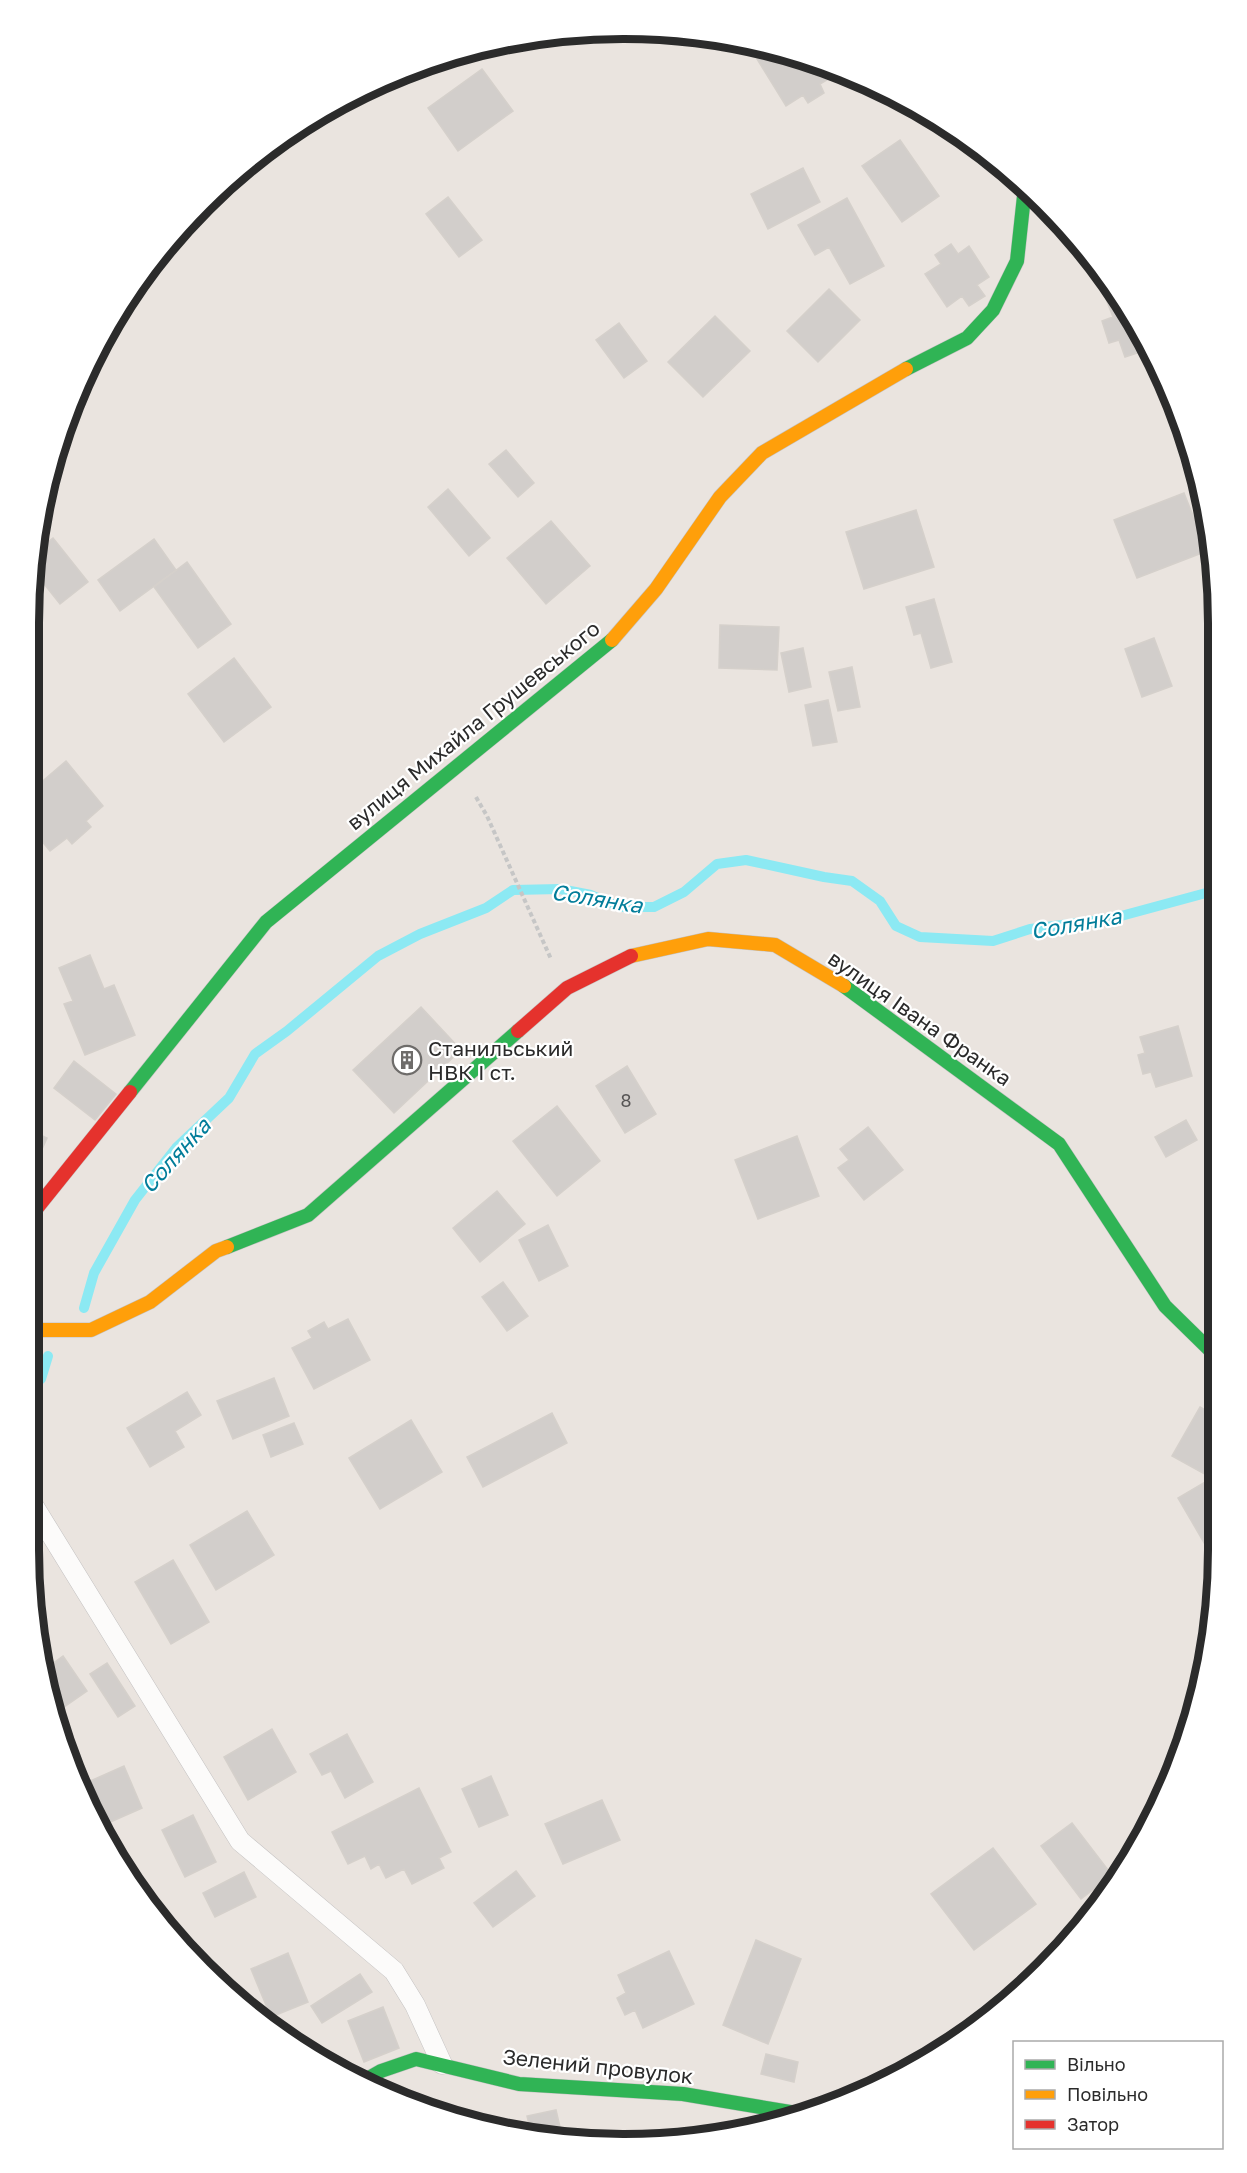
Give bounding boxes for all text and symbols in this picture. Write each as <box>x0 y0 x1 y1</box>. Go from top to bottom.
street label: вулиця Михайла Грушевського <box>341 615 605 835</box>
water label: Солянка <box>550 877 646 919</box>
water label: Солянка <box>1029 901 1125 944</box>
street label: вулиця Івана Франка <box>823 945 1017 1091</box>
place label: Станильський НВК І ст. <box>428 1035 573 1085</box>
building icon: Станильський НВК І ст. <box>391 1044 423 1076</box>
house number: 8 <box>621 1089 631 1111</box>
water label: Солянка <box>134 1111 217 1198</box>
legend <box>1013 2041 1223 2149</box>
street label: Зелений провулок <box>501 2043 695 2089</box>
text: Вільно <box>1067 2053 1126 2075</box>
text: Повільно <box>1067 2083 1148 2105</box>
text: Затор <box>1067 2113 1119 2135</box>

